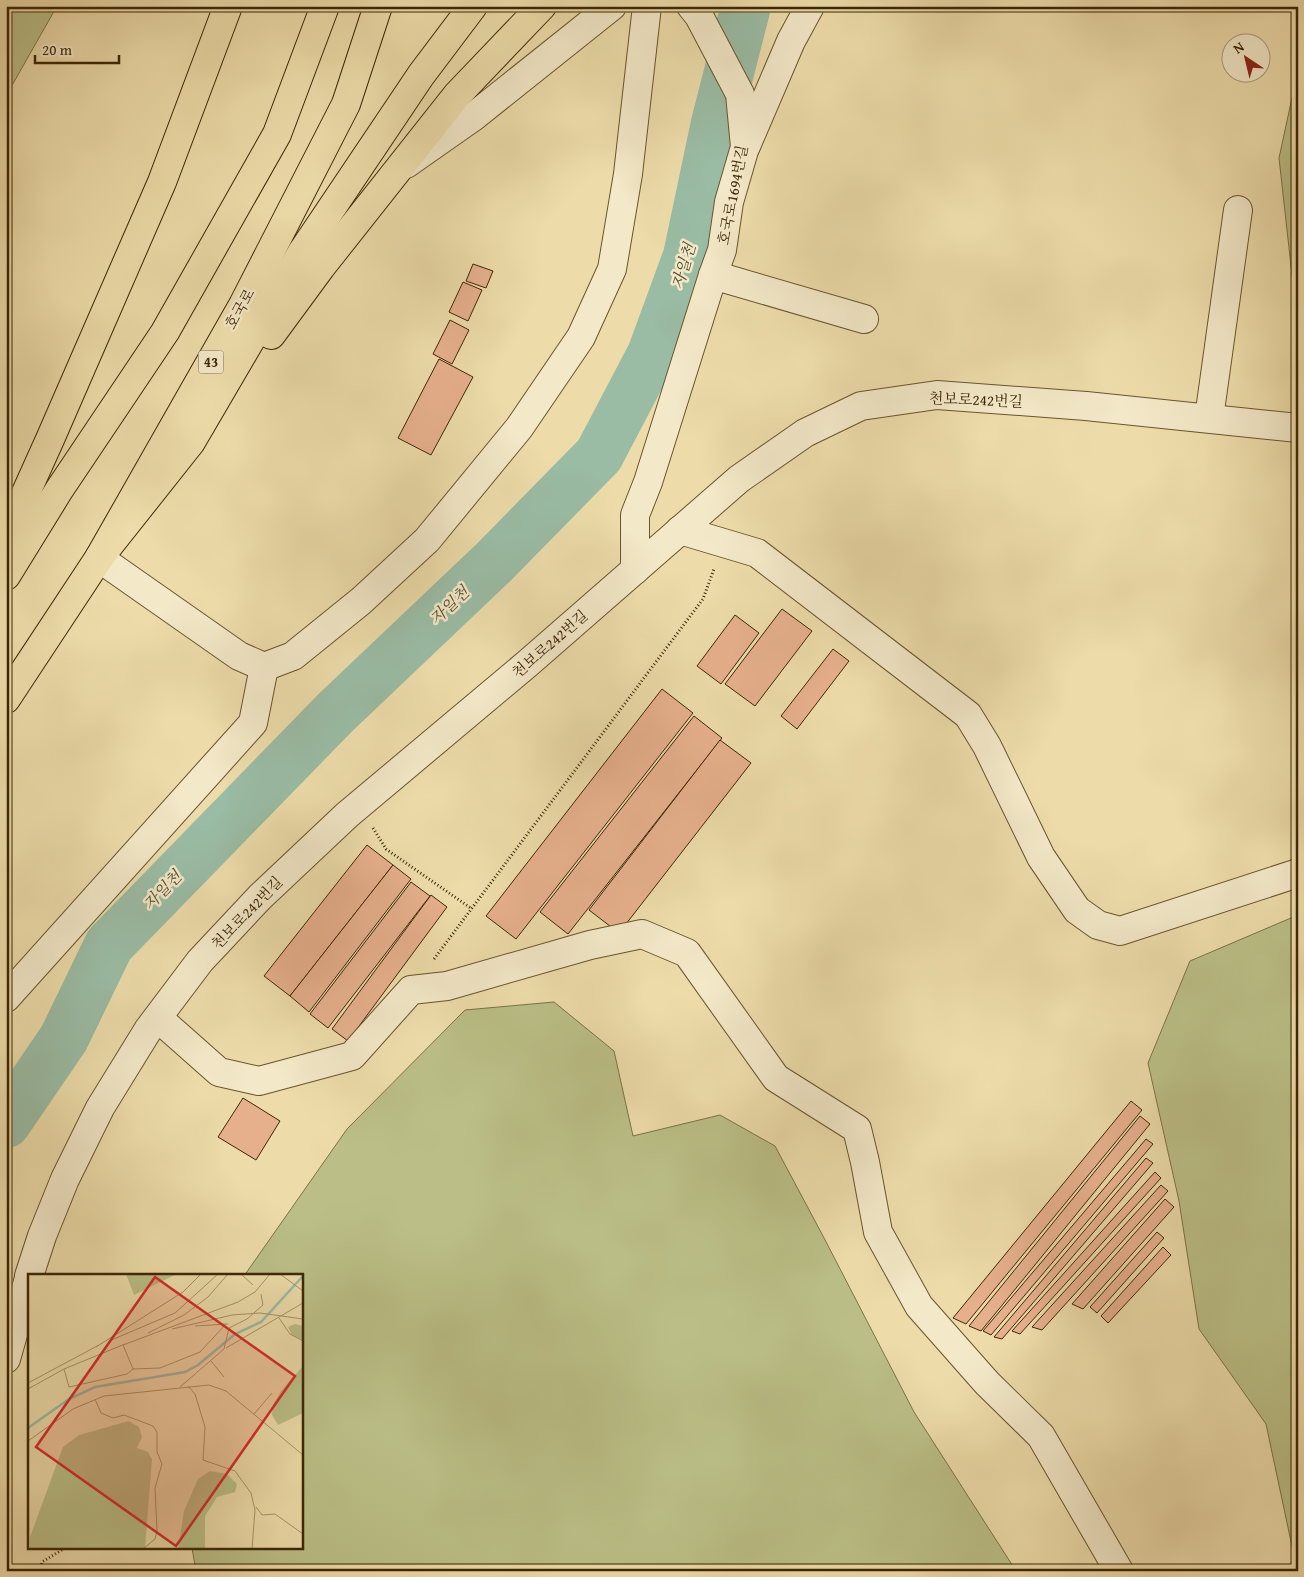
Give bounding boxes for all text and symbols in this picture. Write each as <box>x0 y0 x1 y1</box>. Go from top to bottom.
scale bar <box>35 32 119 64</box>
north arrow <box>1222 32 1272 82</box>
text: N <box>1229 36 1249 58</box>
text: 20 m <box>42 39 73 60</box>
street label: 호국로1694번길 <box>713 143 752 247</box>
water label: 자일천 <box>665 239 702 292</box>
street label: 호국로 <box>220 284 260 333</box>
road number: 43 <box>198 351 224 374</box>
street label: 천보로242번길 <box>929 387 1023 412</box>
water label: 자일천 <box>424 579 475 630</box>
street label: 천보로242번길 <box>507 605 592 682</box>
water label: 자일천 <box>137 864 188 915</box>
street label: 천보로242번길 <box>206 872 287 954</box>
inset map <box>28 1274 302 1550</box>

